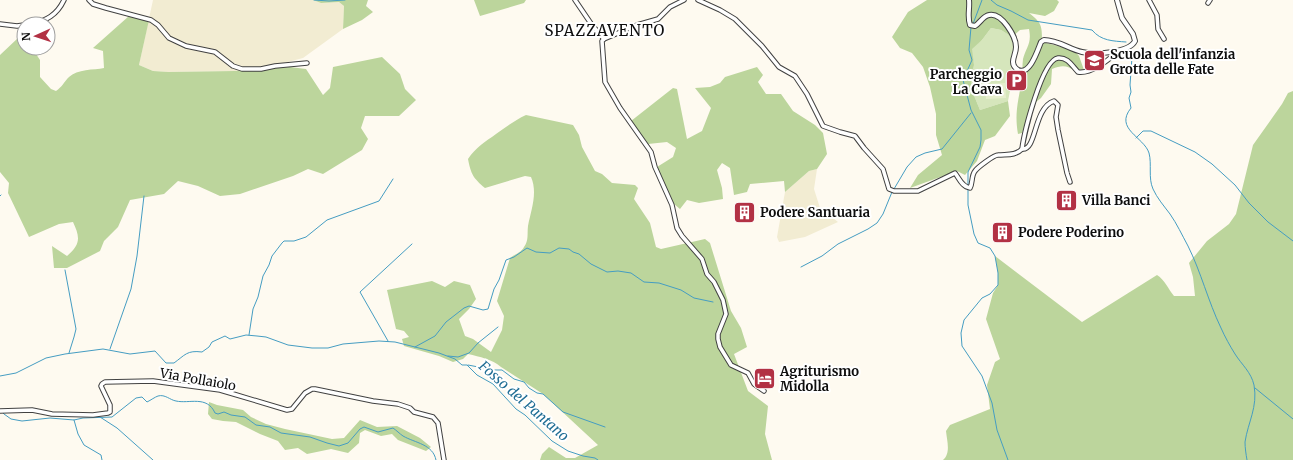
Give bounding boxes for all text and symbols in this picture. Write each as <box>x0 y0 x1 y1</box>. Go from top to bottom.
north arrow <box>16 16 56 56</box>
district label: SPAZZAVENTO <box>545 21 665 40</box>
text: N <box>19 32 33 41</box>
place label: Scuola dell'infanzia Grotta delle Fate <box>1110 46 1235 78</box>
school or university icon: Scuola dell'infanzia Grotta delle Fate <box>1082 48 1108 74</box>
place label: Parcheggio La Cava <box>930 66 1002 98</box>
parking icon: Parcheggio La Cava <box>1004 68 1030 94</box>
building icon: Villa Banci <box>1054 187 1080 213</box>
place label: Villa Banci <box>1081 192 1151 209</box>
building icon: Podere Santuaria <box>732 199 758 225</box>
place label: Podere Santuaria <box>760 204 870 221</box>
building icon: Podere Poderino <box>989 219 1015 245</box>
place label: Podere Poderino <box>1018 224 1124 241</box>
water label: Fosso del Pantano <box>474 356 573 445</box>
place label: Agriturismo Midolla <box>779 363 859 395</box>
street label: Via Pollaiolo <box>158 364 238 395</box>
hotel icon: Agriturismo Midolla <box>752 365 778 391</box>

